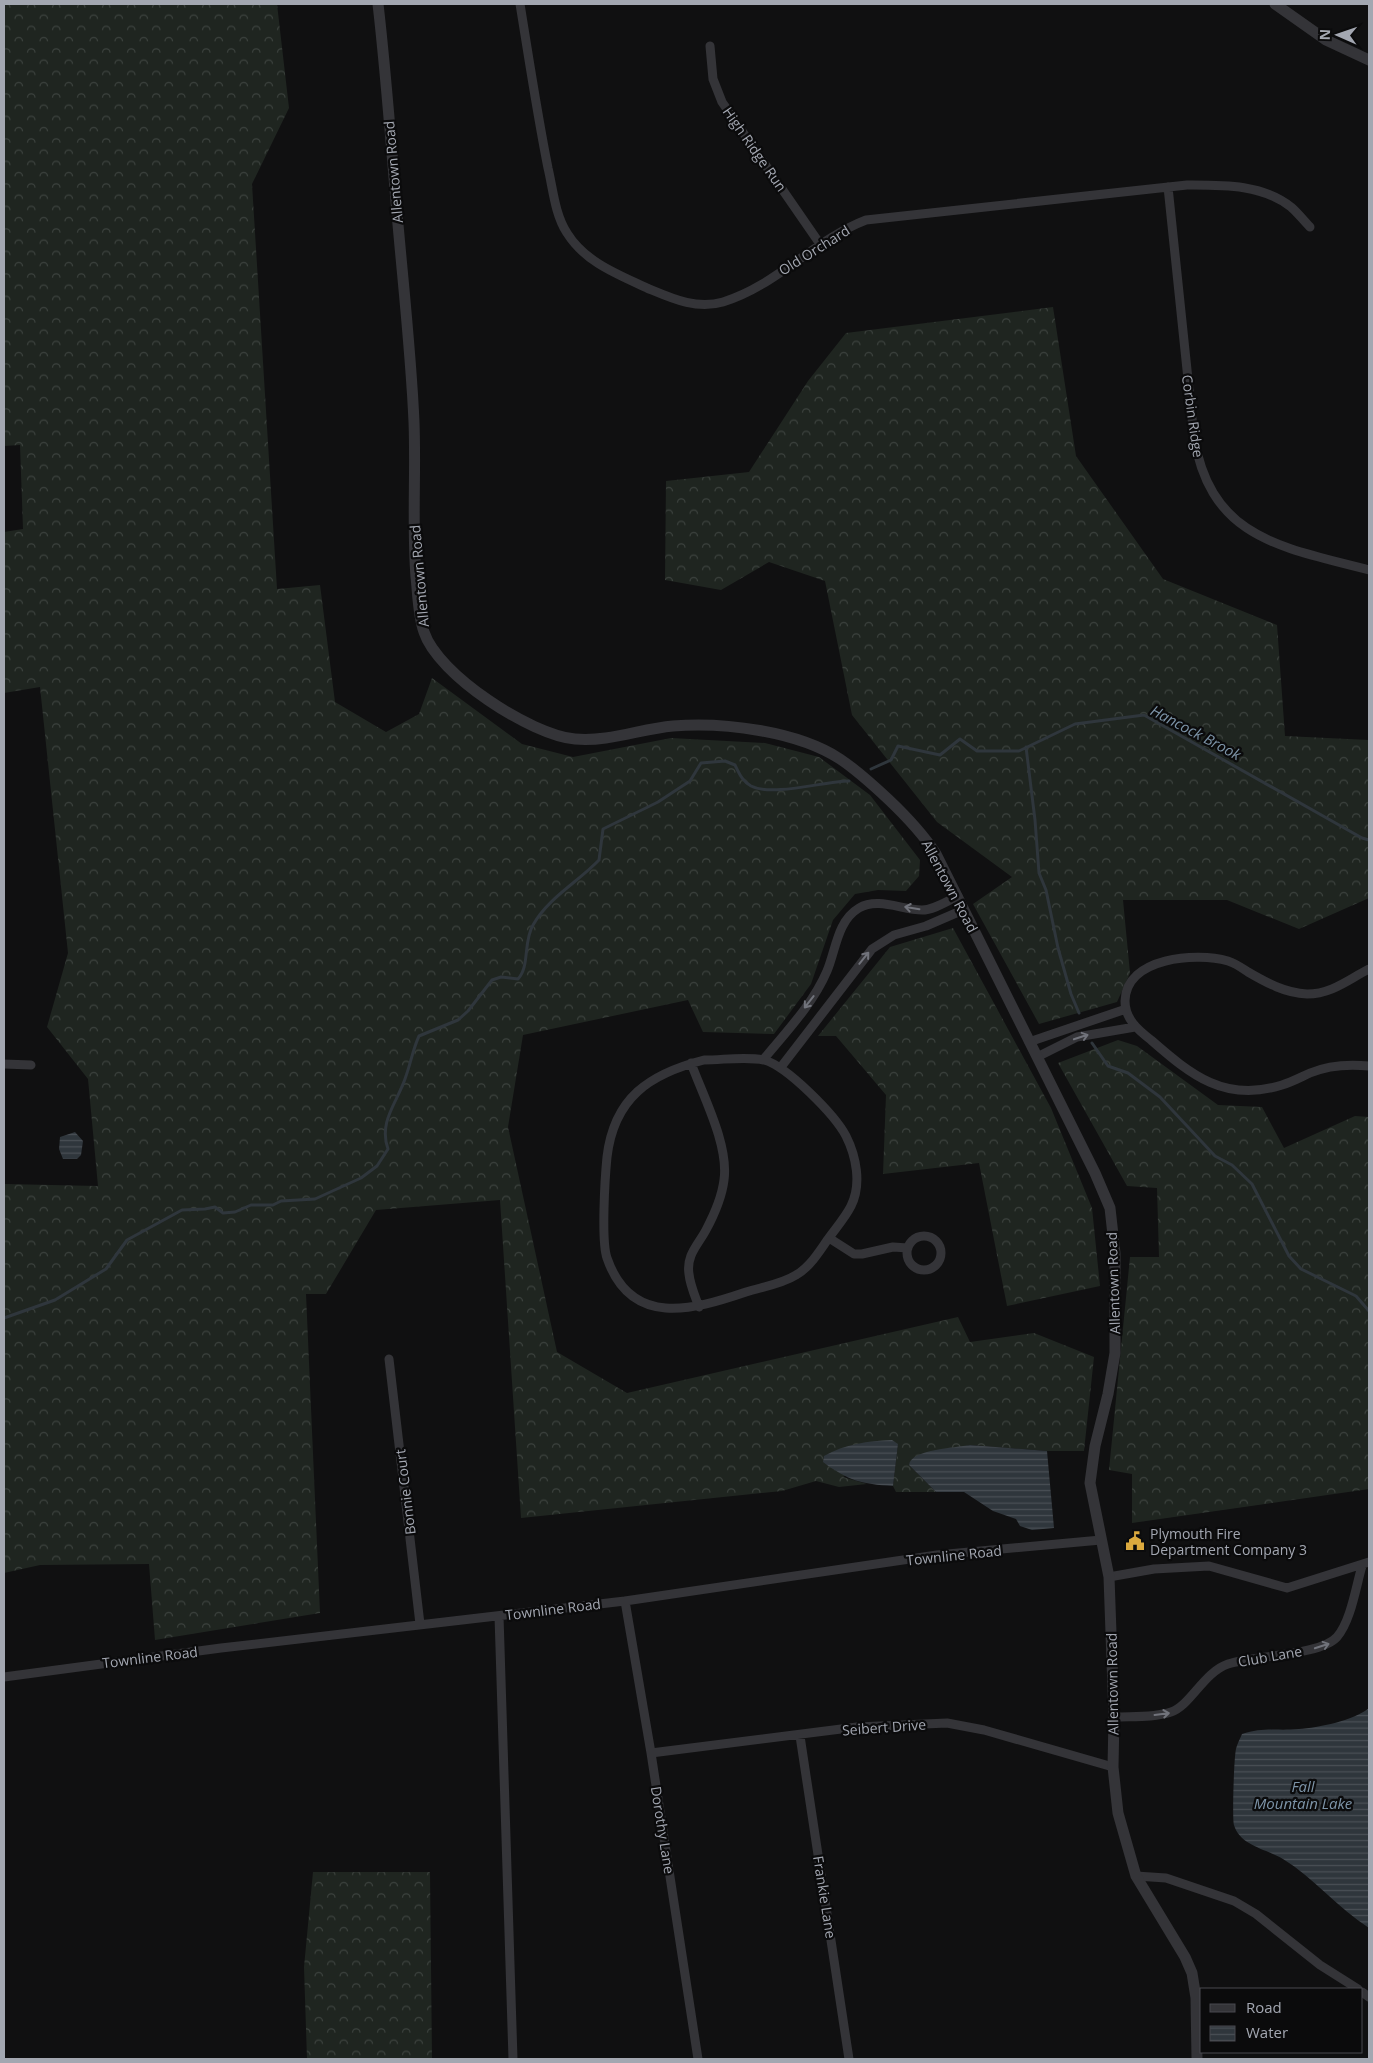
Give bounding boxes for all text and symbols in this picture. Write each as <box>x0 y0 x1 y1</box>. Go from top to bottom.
north arrow <box>1313 10 1363 60</box>
text: N <box>1315 29 1334 41</box>
street label: High Ridge Run <box>719 103 791 195</box>
street label: Allentown Road <box>379 120 407 224</box>
street label: Old Orchard <box>775 221 853 279</box>
street label: Corbin Ridge <box>1178 373 1208 459</box>
street label: Allentown Road <box>405 524 433 628</box>
water label: Hancock Brook <box>1147 700 1245 765</box>
street label: Allentown Road <box>918 836 982 936</box>
one-way arrow <box>904 903 920 913</box>
one-way arrow <box>858 952 869 965</box>
one-way arrow <box>804 995 814 1009</box>
one-way arrow <box>1073 1031 1089 1041</box>
street label: Allentown Road <box>1102 1232 1124 1334</box>
street label: Bonnie Court <box>390 1448 420 1536</box>
place label: Plymouth Fire Department Company 3 <box>1150 1524 1307 1559</box>
public building icon: Plymouth Fire Department Company 3 <box>1124 1530 1146 1552</box>
street label: Townline Road <box>905 1541 1003 1569</box>
street label: Townline Road <box>504 1594 602 1624</box>
street label: Allentown Road <box>1102 1633 1122 1735</box>
street label: Club Lane <box>1236 1641 1304 1671</box>
one-way arrow <box>1313 1641 1329 1650</box>
street label: Townline Road <box>101 1642 199 1672</box>
one-way arrow <box>1154 1708 1170 1718</box>
street label: Seibert Drive <box>841 1715 927 1739</box>
water label: Fall Mountain Lake <box>1254 1776 1353 1813</box>
street label: Dorothy Lane <box>647 1785 679 1875</box>
street label: Frankie Lane <box>809 1854 841 1940</box>
legend <box>1200 1988 1363 2053</box>
text: Road <box>1246 1997 1282 2017</box>
text: Water <box>1246 2022 1288 2042</box>

